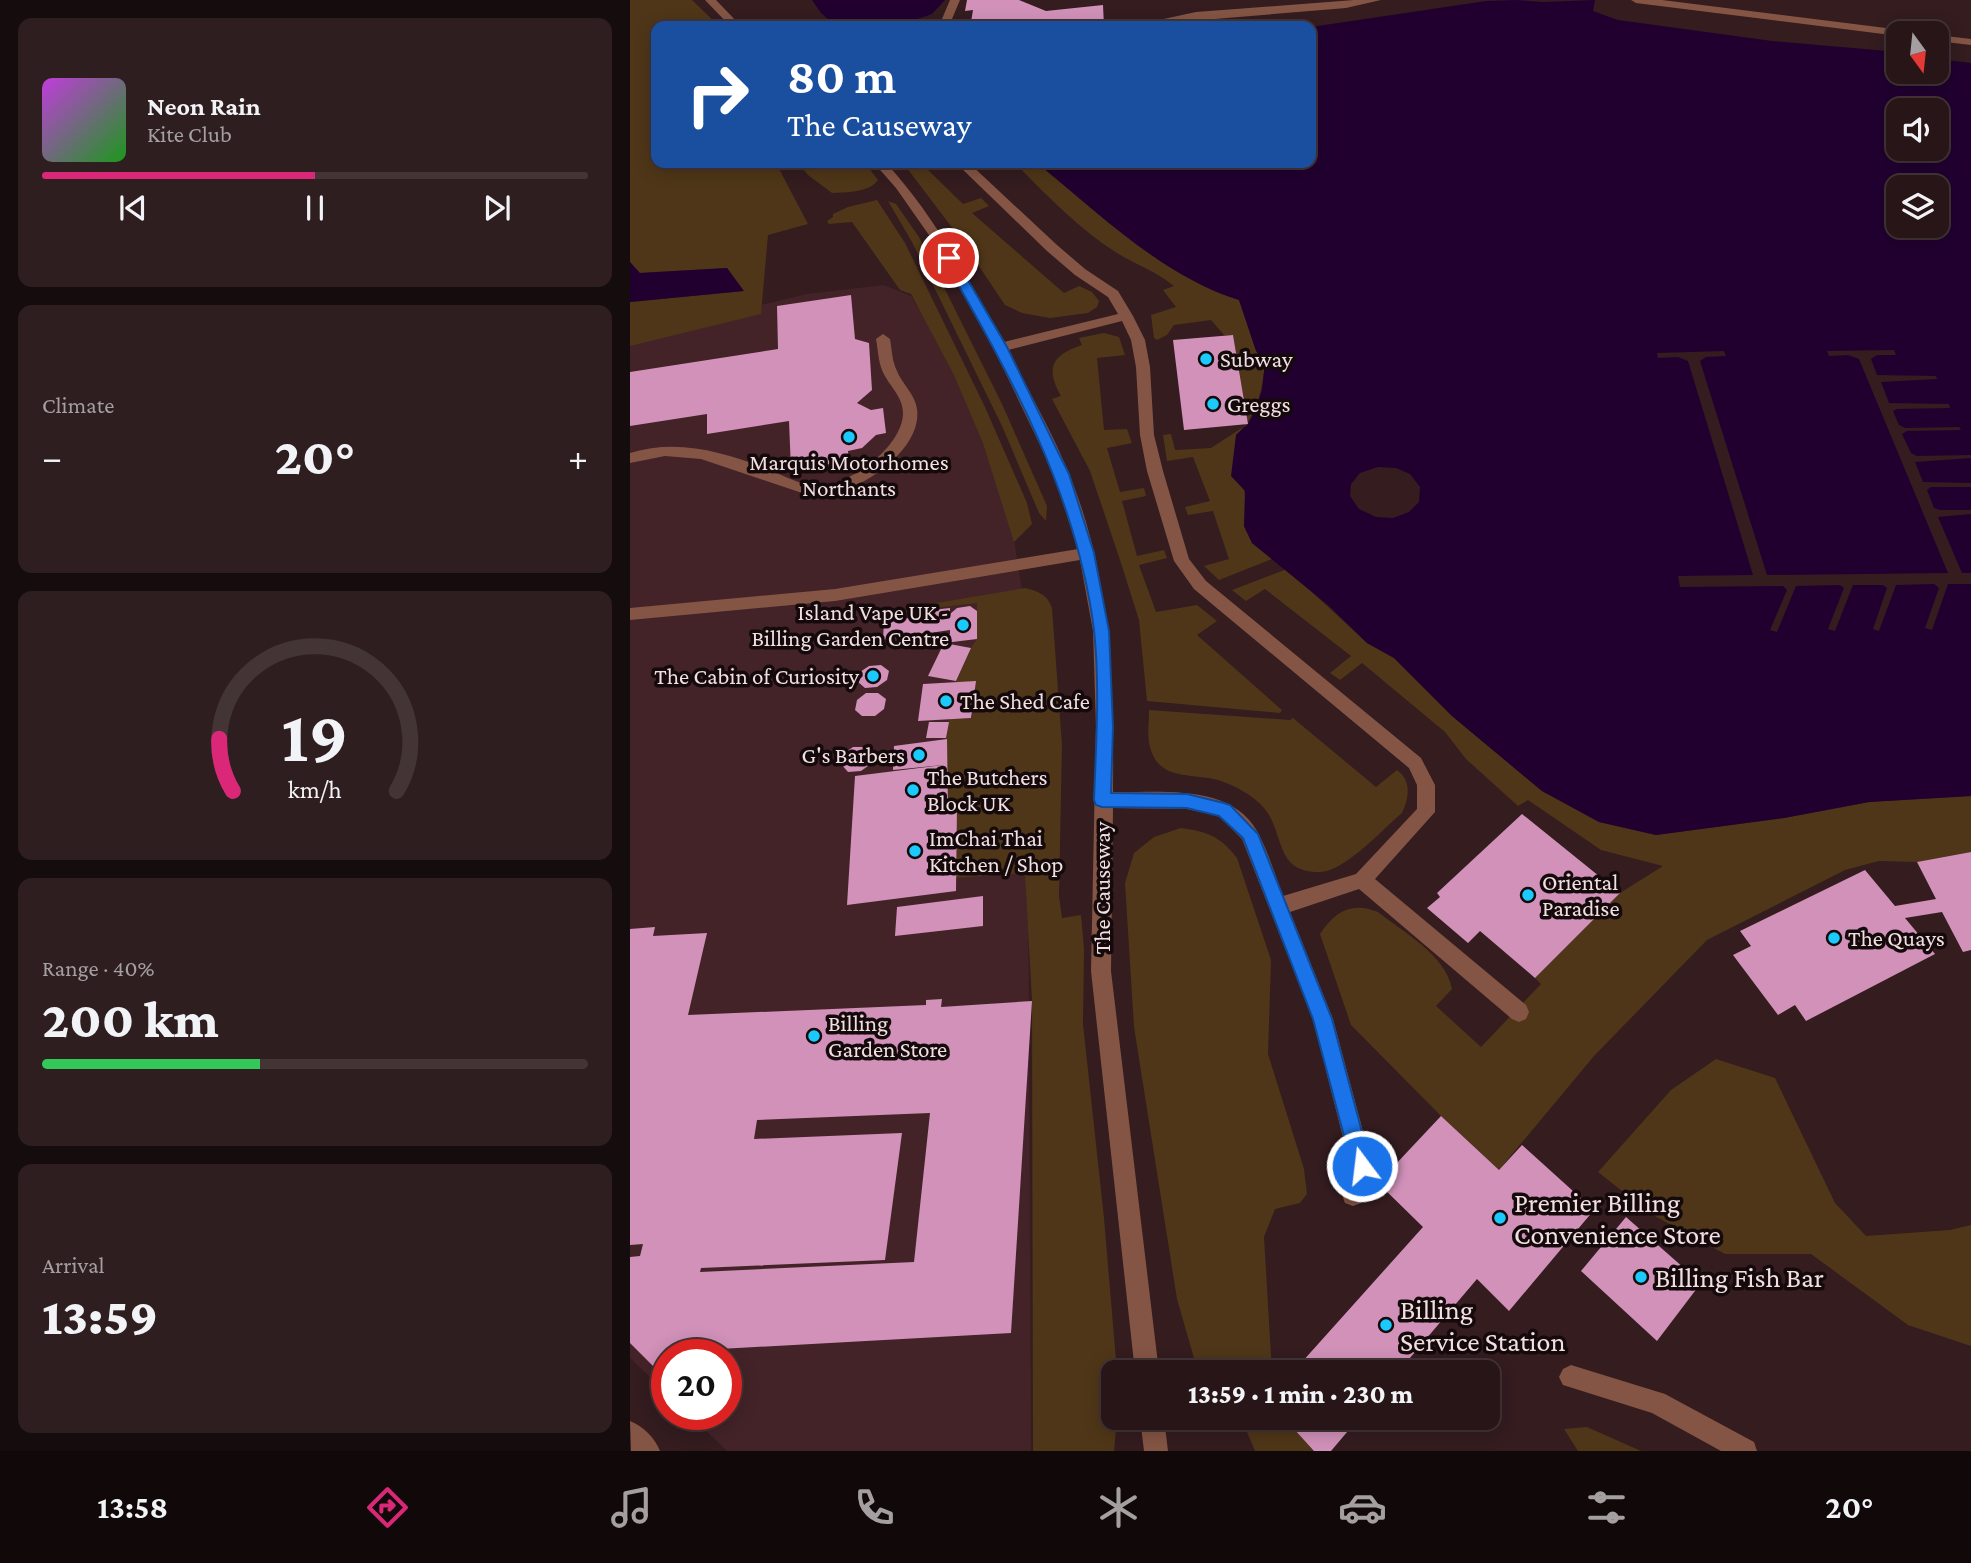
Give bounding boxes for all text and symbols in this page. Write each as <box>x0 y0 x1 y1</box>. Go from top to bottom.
north arrow <box>1886 21 1950 84</box>
map controls <box>1886 21 1949 238</box>
icon: right <box>672 49 763 140</box>
text: 80 m <box>787 49 896 104</box>
text: Neon Rain <box>147 92 261 121</box>
button: sound <box>1886 98 1949 161</box>
text: The Causeway <box>787 107 971 143</box>
text: Kite Club <box>147 121 232 147</box>
button: layers <box>1886 175 1949 238</box>
icon: previous <box>114 189 152 227</box>
icon: pause <box>296 189 334 227</box>
icon: next <box>478 189 516 227</box>
pin <box>919 228 979 288</box>
icon: arrive <box>930 239 968 277</box>
place label: Subway <box>1220 346 1293 372</box>
marker: Subway <box>1198 351 1214 367</box>
place label: Greggs <box>1227 391 1291 417</box>
text: Climate <box>42 392 114 418</box>
marker: Greggs <box>1205 396 1221 412</box>
text: 20° <box>275 427 355 485</box>
marker: Marquis Motorhomes Northants <box>841 429 857 445</box>
text: − <box>42 436 62 478</box>
text: + <box>568 436 588 478</box>
place label: Marquis Motorhomes Northants <box>749 449 949 501</box>
place label: Island Vape UK - Billing Garden Centre <box>751 599 949 651</box>
marker: Island Vape UK - Billing Garden Centre <box>955 617 971 633</box>
place label: The Cabin of Curiosity <box>654 663 859 689</box>
marker: The Cabin of Curiosity <box>865 668 881 684</box>
place label: The Shed Cafe <box>960 688 1090 714</box>
marker: The Shed Cafe <box>938 693 954 709</box>
text: 19 <box>282 697 348 778</box>
place label: G's Barbers <box>802 742 905 768</box>
marker: G's Barbers <box>911 747 927 763</box>
place label: The Butchers Block UK <box>927 764 1047 816</box>
text: km/h <box>288 776 342 803</box>
marker: The Butchers Block UK <box>905 782 921 798</box>
street label: The Causeway <box>1089 821 1115 954</box>
place label: ImChai Thai Kitchen / Shop <box>929 825 1063 877</box>
marker: ImChai Thai Kitchen / Shop <box>907 843 923 859</box>
place label: Oriental Paradise <box>1542 869 1620 921</box>
marker: Oriental Paradise <box>1520 887 1536 903</box>
place label: The Quays <box>1848 925 1945 951</box>
marker: The Quays <box>1826 930 1842 946</box>
text: Range · 40% <box>42 955 155 981</box>
text: 200 km <box>42 990 219 1048</box>
place label: Billing Garden Store <box>828 1010 947 1062</box>
marker: Billing Garden Store <box>806 1028 822 1044</box>
position arrow <box>1325 1129 1399 1203</box>
place label: Premier Billing Convenience Store <box>1514 1187 1721 1250</box>
marker: Premier Billing Convenience Store <box>1492 1210 1508 1226</box>
text: Arrival <box>42 1252 105 1278</box>
place label: Billing Fish Bar <box>1655 1262 1824 1293</box>
marker: Billing Fish Bar <box>1633 1269 1649 1285</box>
text: 13:59 <box>42 1287 158 1345</box>
place label: Billing Service Station <box>1400 1294 1565 1357</box>
marker: Billing Service Station <box>1378 1317 1394 1333</box>
speed limit sign: 20 <box>651 1339 742 1430</box>
text: 13:59 · 1 min · 230 m <box>1188 1380 1413 1409</box>
icon: directions <box>363 1483 412 1532</box>
icon: music <box>607 1483 656 1532</box>
icon: phone <box>850 1483 899 1532</box>
icon: climate <box>1094 1483 1143 1532</box>
icon: car <box>1338 1483 1387 1532</box>
icon: filters <box>1582 1483 1631 1532</box>
text: 13:58 <box>97 1489 168 1525</box>
text: 20° <box>1825 1489 1874 1525</box>

